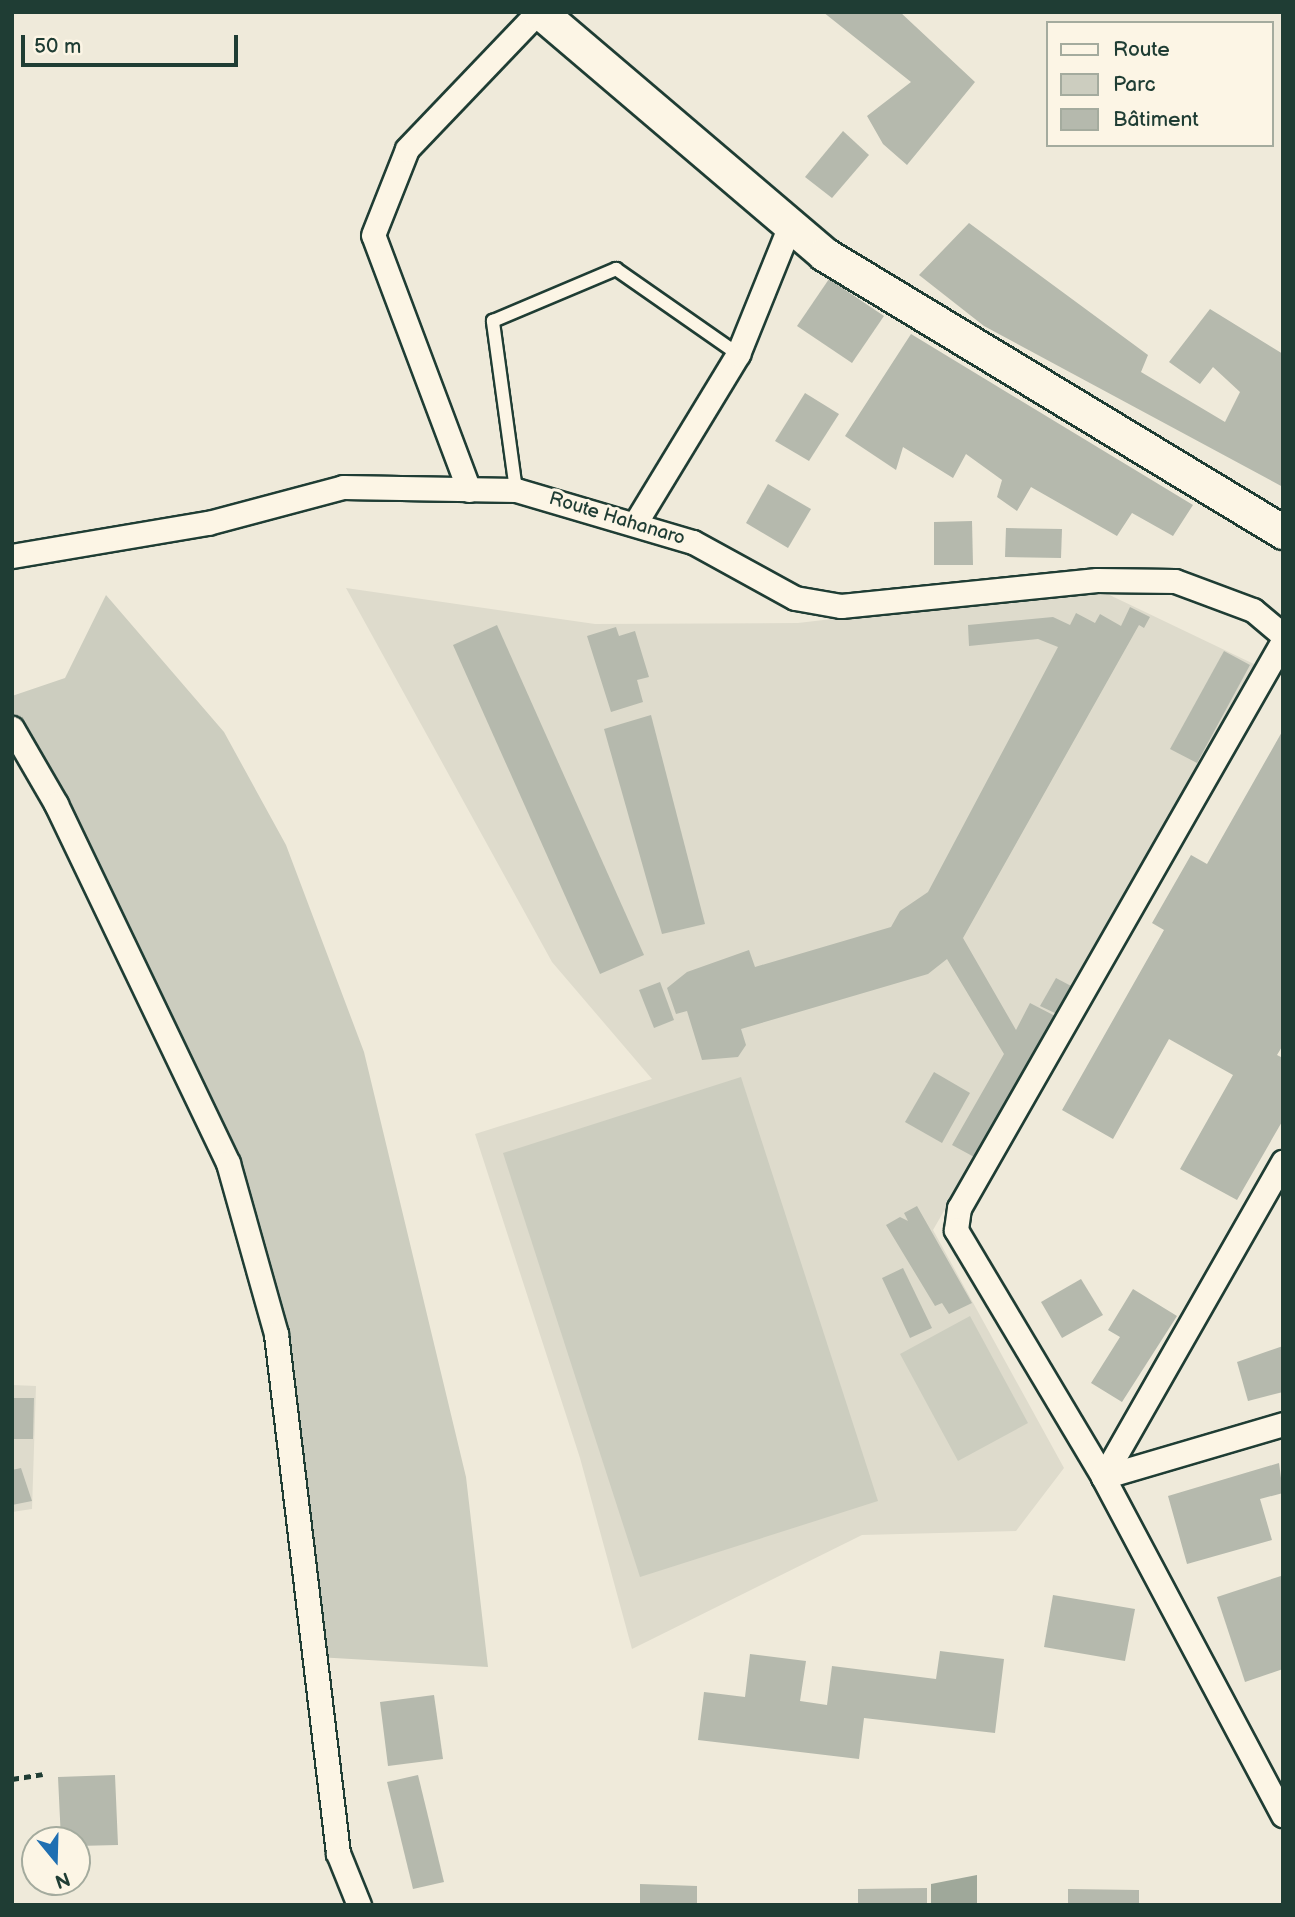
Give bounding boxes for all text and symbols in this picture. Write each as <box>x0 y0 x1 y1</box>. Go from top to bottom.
scale bar <box>24 21 242 65</box>
legend <box>1046 21 1274 147</box>
text: 50 m <box>34 34 81 59</box>
text: Route <box>1113 37 1170 62</box>
text: Parc <box>1113 72 1156 97</box>
text: Bâtiment <box>1113 107 1199 132</box>
street label: Route Hahanaro <box>546 487 688 551</box>
north arrow <box>21 1826 91 1896</box>
text: N <box>52 1866 73 1893</box>

